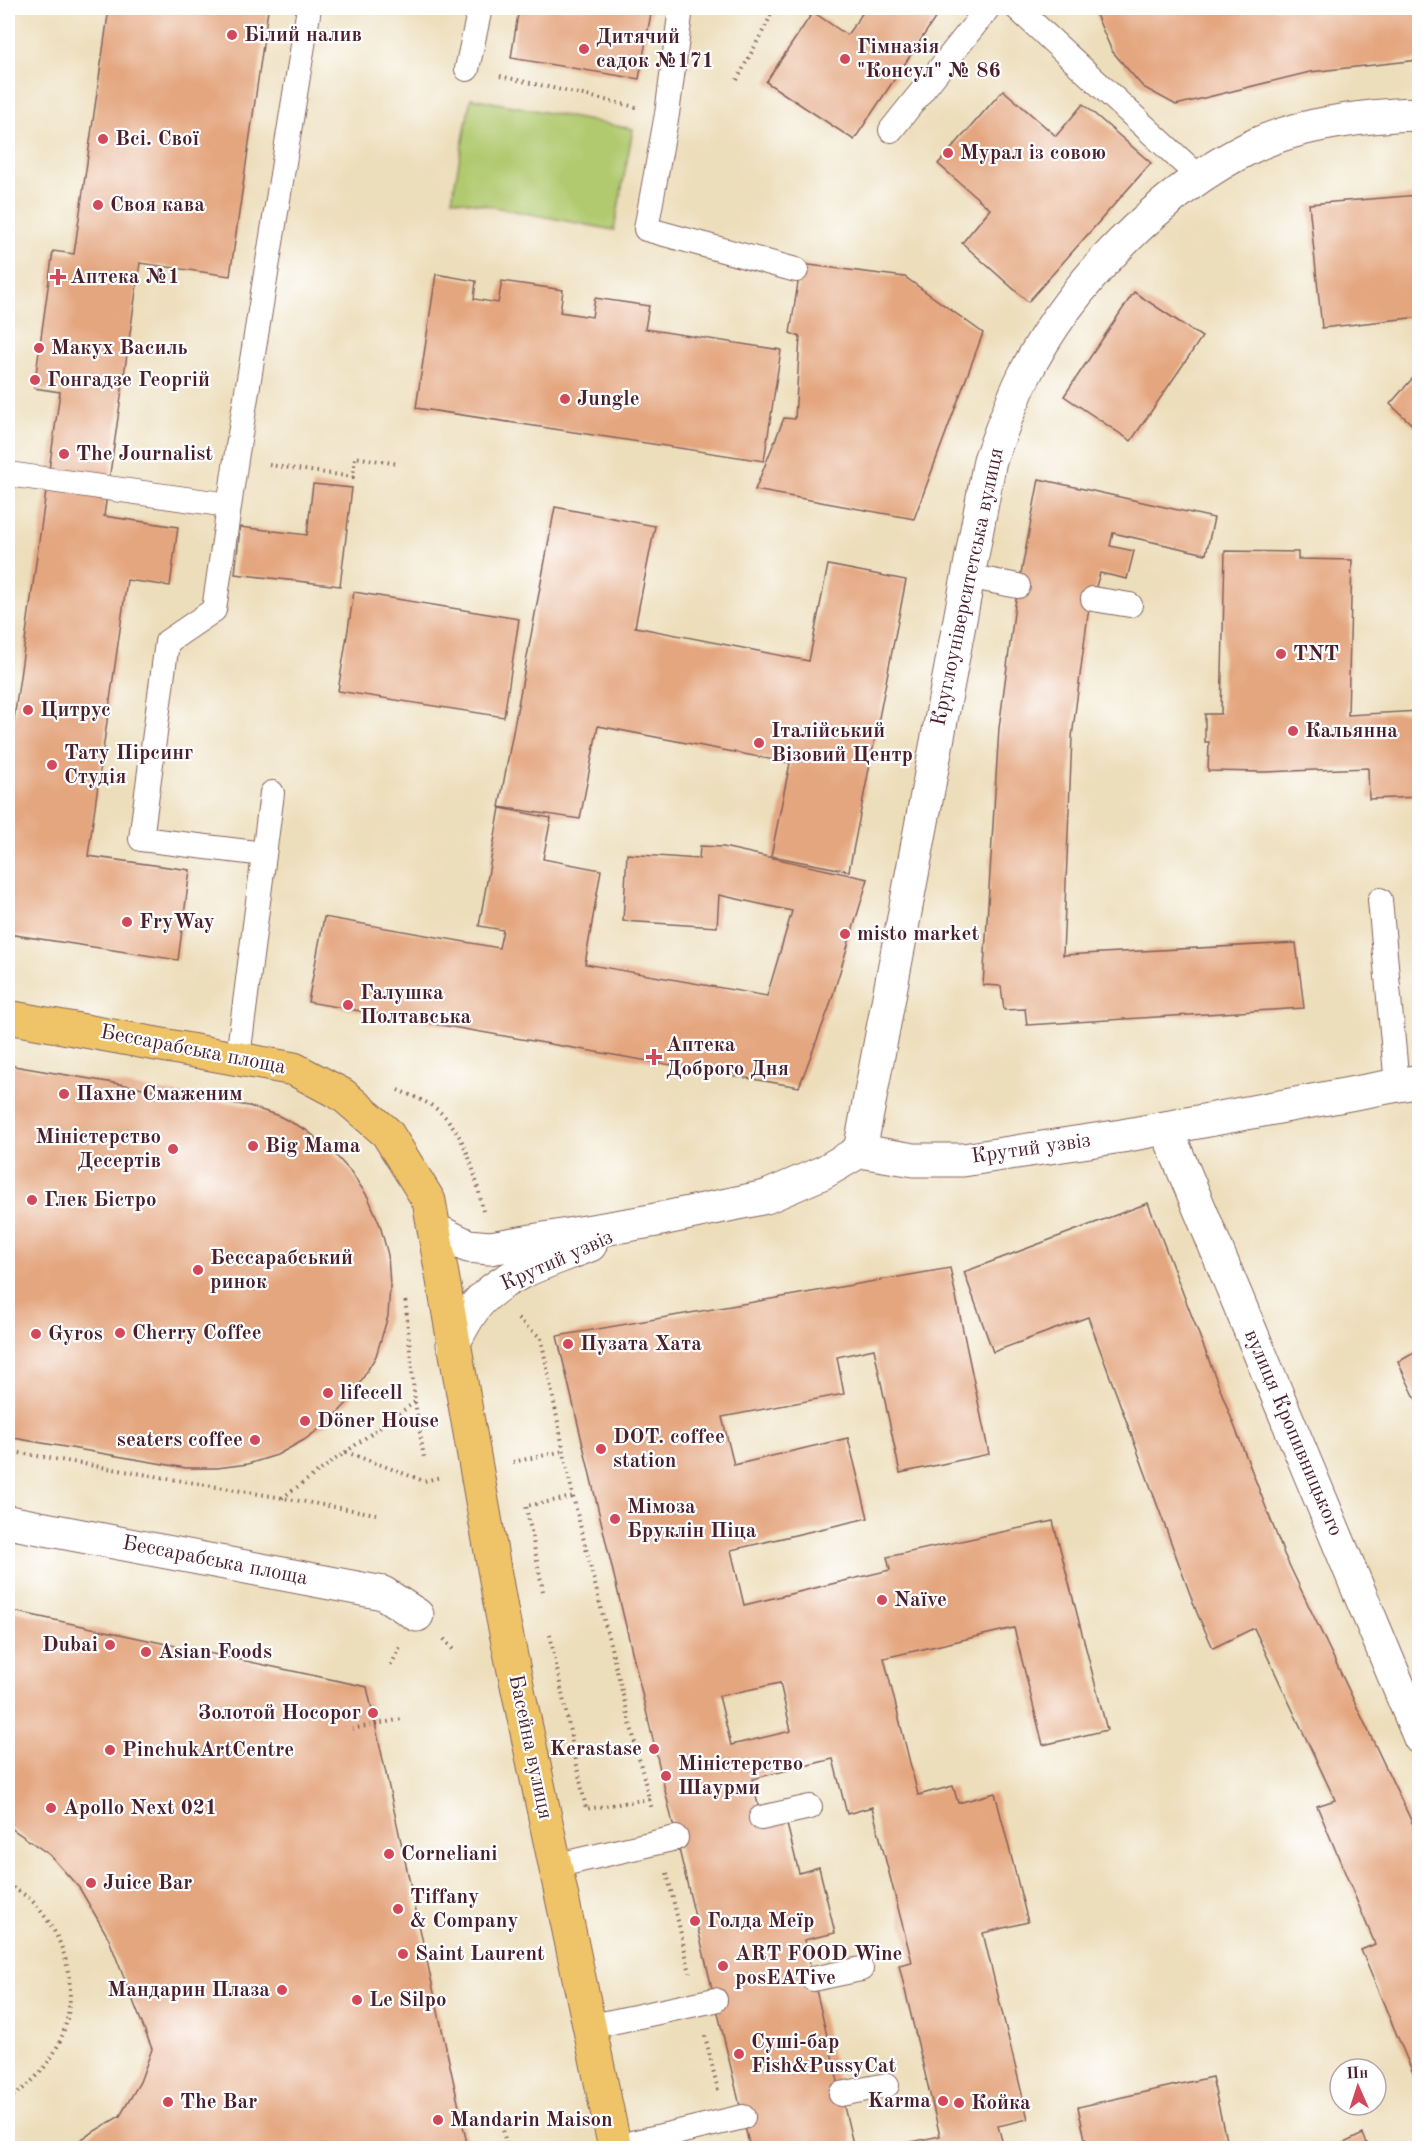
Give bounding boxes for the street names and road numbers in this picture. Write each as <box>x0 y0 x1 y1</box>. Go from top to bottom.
street label: Круглоуніверситетська вулиця <box>928 446 1008 728</box>
street label: Бессарабська площа <box>99 1022 287 1078</box>
street label: Крутий узвіз <box>970 1130 1092 1168</box>
street label: Крутий узвіз <box>498 1227 616 1295</box>
street label: вулиця Кропивницького <box>1240 1327 1346 1539</box>
street label: Бессарабська площа <box>121 1533 309 1589</box>
street label: Басейна вулиця <box>504 1673 556 1821</box>

